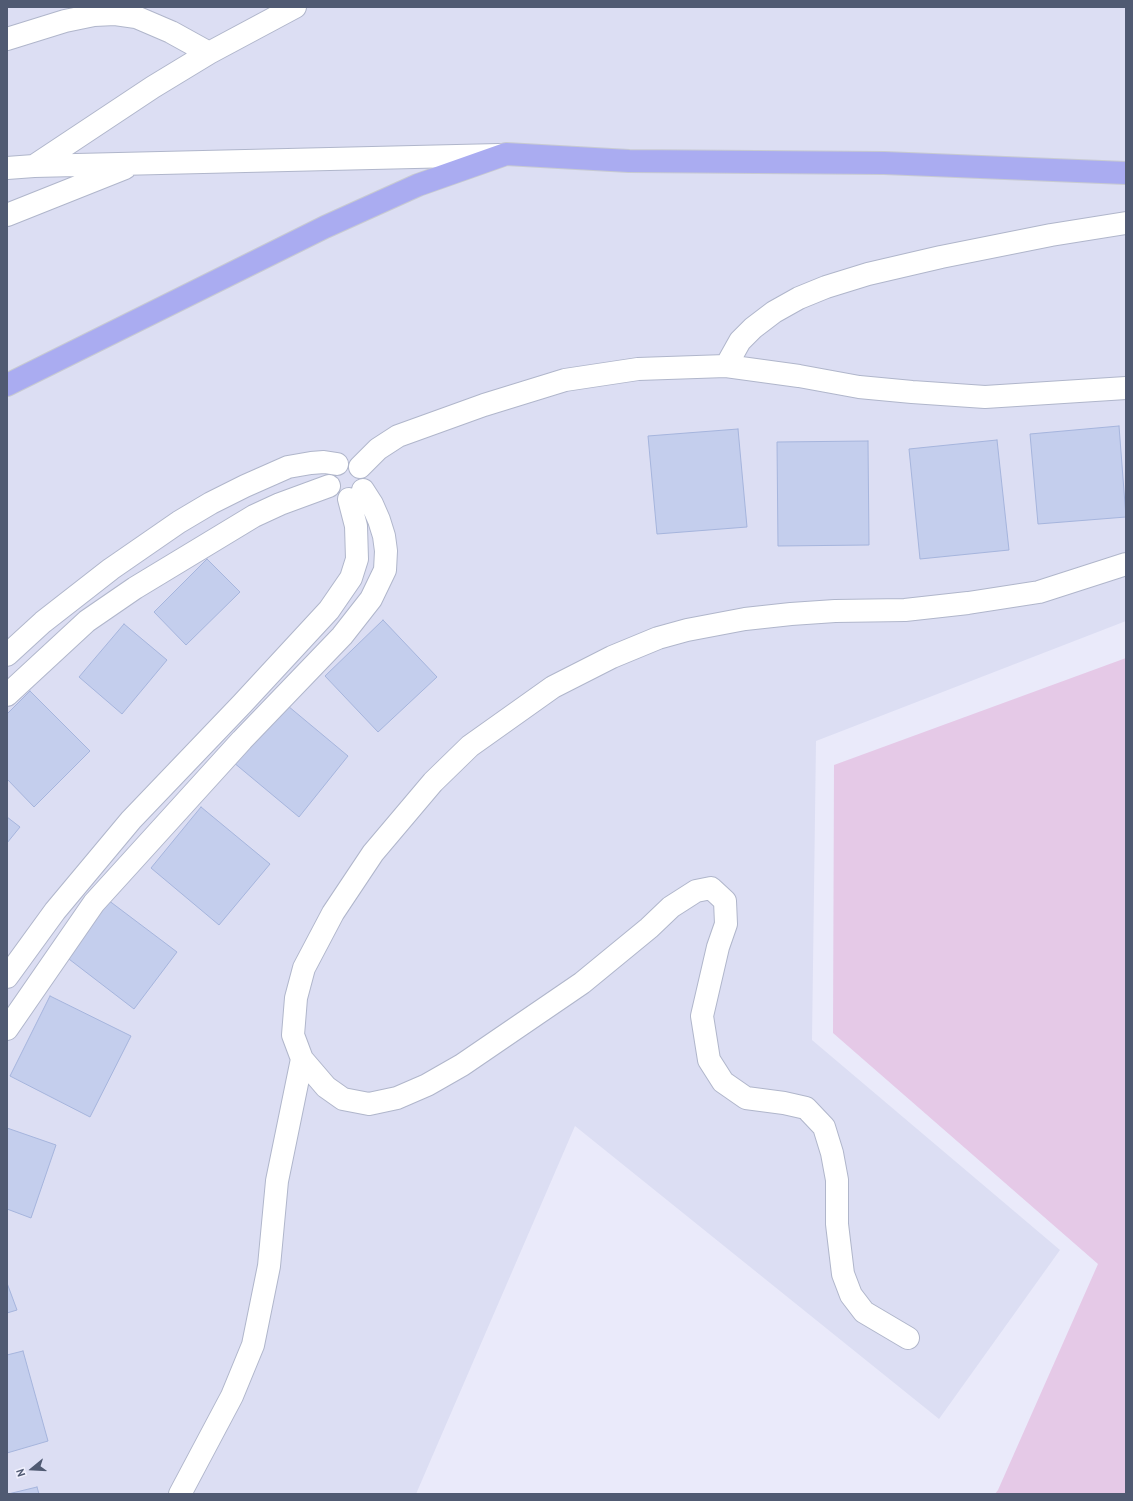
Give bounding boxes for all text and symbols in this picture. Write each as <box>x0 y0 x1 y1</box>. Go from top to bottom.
north arrow <box>12 1449 52 1489</box>
text: N <box>13 1467 28 1478</box>

